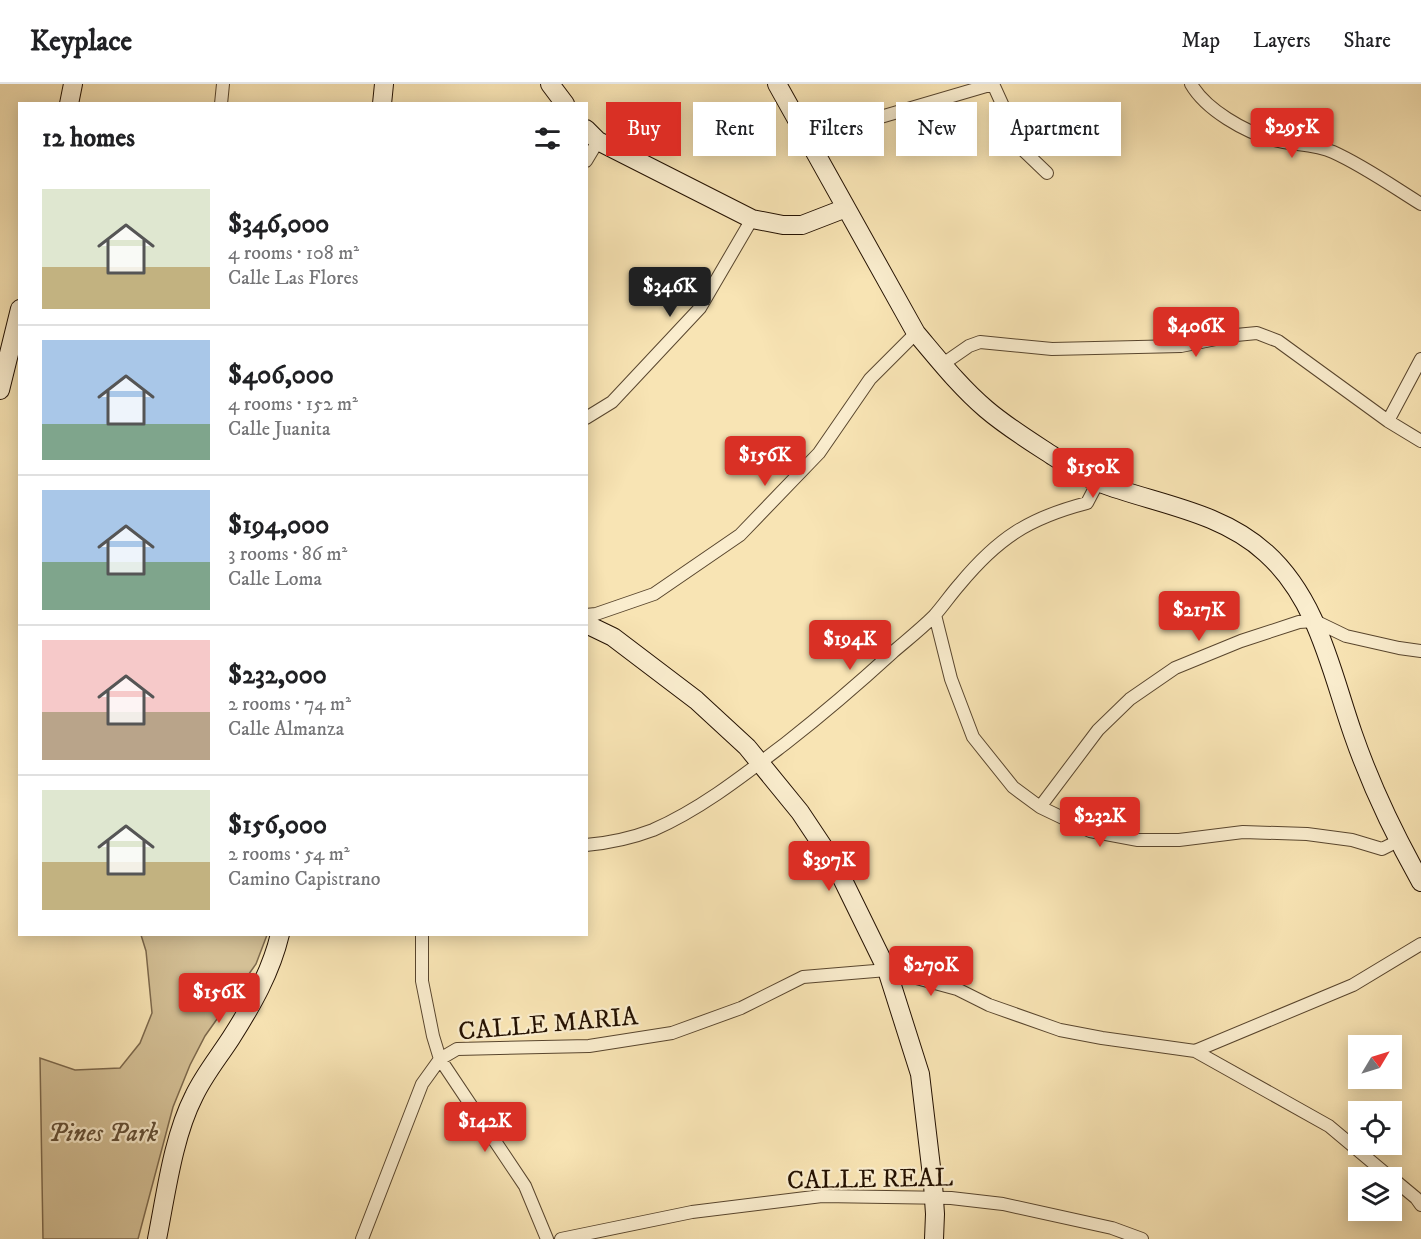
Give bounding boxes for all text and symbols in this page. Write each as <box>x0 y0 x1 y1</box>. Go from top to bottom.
text: Keyplace <box>30 24 132 59</box>
text: Map <box>1181 28 1220 54</box>
text: Layers <box>1253 28 1311 54</box>
text: Share <box>1344 28 1391 54</box>
chip: Buy <box>606 102 681 156</box>
chip: Rent <box>693 102 776 156</box>
chip: Filters <box>788 102 884 156</box>
chip: New <box>896 102 977 156</box>
chip: Apartment <box>989 102 1121 156</box>
pin: $295K <box>1250 108 1334 159</box>
text: $295K <box>1265 115 1319 140</box>
text: 12 homes <box>42 122 135 155</box>
icon: filters <box>531 122 564 155</box>
text: $346,000 <box>228 208 329 241</box>
icon: home <box>90 213 162 285</box>
text: 4 rooms · 108 m² <box>228 241 359 266</box>
text: Calle Las Flores <box>228 266 358 291</box>
pin: $346K <box>628 267 712 318</box>
text: $346K <box>643 274 697 299</box>
pin: $406K <box>1154 307 1238 358</box>
text: $406K <box>1167 314 1225 339</box>
text: $406,000 <box>228 359 334 392</box>
icon: home <box>90 364 162 436</box>
text: 4 rooms · 152 m² <box>228 392 358 417</box>
text: Calle Juanita <box>228 417 330 442</box>
pin: $156K <box>723 436 807 487</box>
text: $156K <box>739 443 791 468</box>
pin: $150K <box>1051 448 1135 499</box>
text: $150K <box>1067 455 1119 480</box>
text: $194,000 <box>228 509 329 542</box>
icon: home <box>90 514 162 586</box>
text: 3 rooms · 86 m² <box>228 542 347 567</box>
text: Calle Loma <box>228 567 322 592</box>
pin: $217K <box>1157 591 1241 642</box>
text: $217K <box>1173 598 1225 623</box>
pin: $194K <box>808 620 892 671</box>
text: $194K <box>823 627 877 652</box>
text: $232,000 <box>228 659 327 692</box>
icon: home <box>90 664 162 736</box>
text: 2 rooms · 74 m² <box>228 692 351 717</box>
text: Calle Almanza <box>228 717 344 742</box>
pin: $232K <box>1058 797 1142 848</box>
text: $232K <box>1074 804 1126 829</box>
text: $156,000 <box>228 809 327 842</box>
icon: home <box>90 814 162 886</box>
pin: $397K <box>787 841 871 892</box>
text: 2 rooms · 54 m² <box>228 842 350 867</box>
text: $397K <box>803 848 855 873</box>
text: Camino Capistrano <box>228 867 381 892</box>
pin: $270K <box>889 946 973 997</box>
text: $270K <box>903 953 959 978</box>
pin: $156K <box>177 973 261 1024</box>
text: $156K <box>193 980 245 1005</box>
street label: CALLE MARIA <box>457 1000 640 1049</box>
north arrow <box>1348 1035 1402 1089</box>
map controls <box>1348 1035 1402 1221</box>
button: locate <box>1348 1101 1402 1155</box>
pin: $142K <box>443 1102 527 1153</box>
text: $142K <box>458 1109 512 1134</box>
park label: Pines Park <box>48 1117 158 1150</box>
street label: CALLE REAL <box>787 1162 954 1197</box>
button: layers <box>1348 1167 1402 1221</box>

